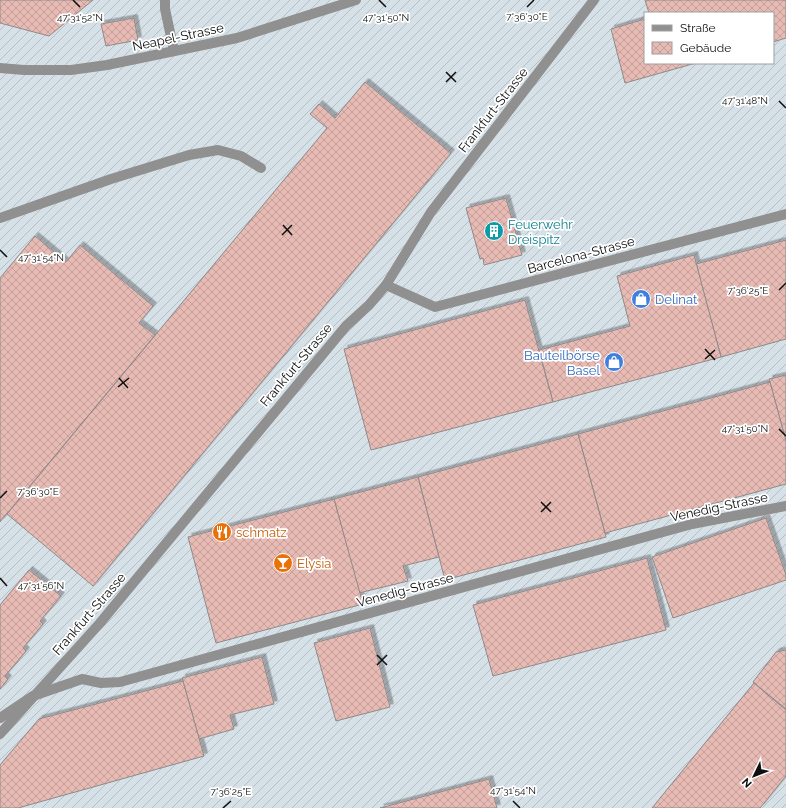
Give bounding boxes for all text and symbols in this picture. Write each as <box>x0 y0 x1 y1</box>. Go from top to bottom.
text: 7°36'30"E <box>506 11 548 22</box>
text: 47°31'52"N <box>57 12 103 23</box>
text: 47°31'50"N <box>363 12 409 23</box>
legend <box>644 12 774 64</box>
street label: Neapel-Strasse <box>131 20 225 54</box>
text: Straße <box>680 21 716 35</box>
text: Gebäude <box>680 41 731 55</box>
street label: Frankfurt-Strasse <box>455 64 531 155</box>
text: 47°31'48"N <box>722 95 768 106</box>
place label: Feuerwehr Dreispitz <box>508 217 573 247</box>
building icon: Feuerwehr Dreispitz <box>483 220 505 242</box>
street label: Barcelona-Strasse <box>526 233 636 277</box>
text: 47°31'54"N <box>18 252 64 263</box>
text: 7°36'25"E <box>728 285 768 296</box>
shop icon: Delinat <box>630 288 652 310</box>
place label: Delinat <box>655 292 698 307</box>
street label: Frankfurt-Strasse <box>257 320 335 409</box>
place label: Bauteilbörse Basel <box>524 348 600 378</box>
shop icon: Bauteilbörse Basel <box>603 351 625 373</box>
text: 47°31'50"N <box>722 423 768 434</box>
text: 7°36'30"E <box>17 486 59 497</box>
street label: Venedig-Strasse <box>669 489 769 525</box>
restaurant icon: schmatz <box>211 521 233 543</box>
place label: schmatz <box>236 525 287 540</box>
bar icon: Elysia <box>272 552 294 574</box>
place label: Elysia <box>297 556 331 571</box>
street label: Frankfurt-Strasse <box>49 570 129 658</box>
street label: Venedig-Strasse <box>355 570 455 610</box>
text: 47°31'56"N <box>18 580 64 591</box>
north arrow <box>734 756 774 796</box>
text: N <box>739 775 755 790</box>
text: 47°31'54"N <box>490 785 536 796</box>
text: 7°36'25"E <box>211 786 251 797</box>

